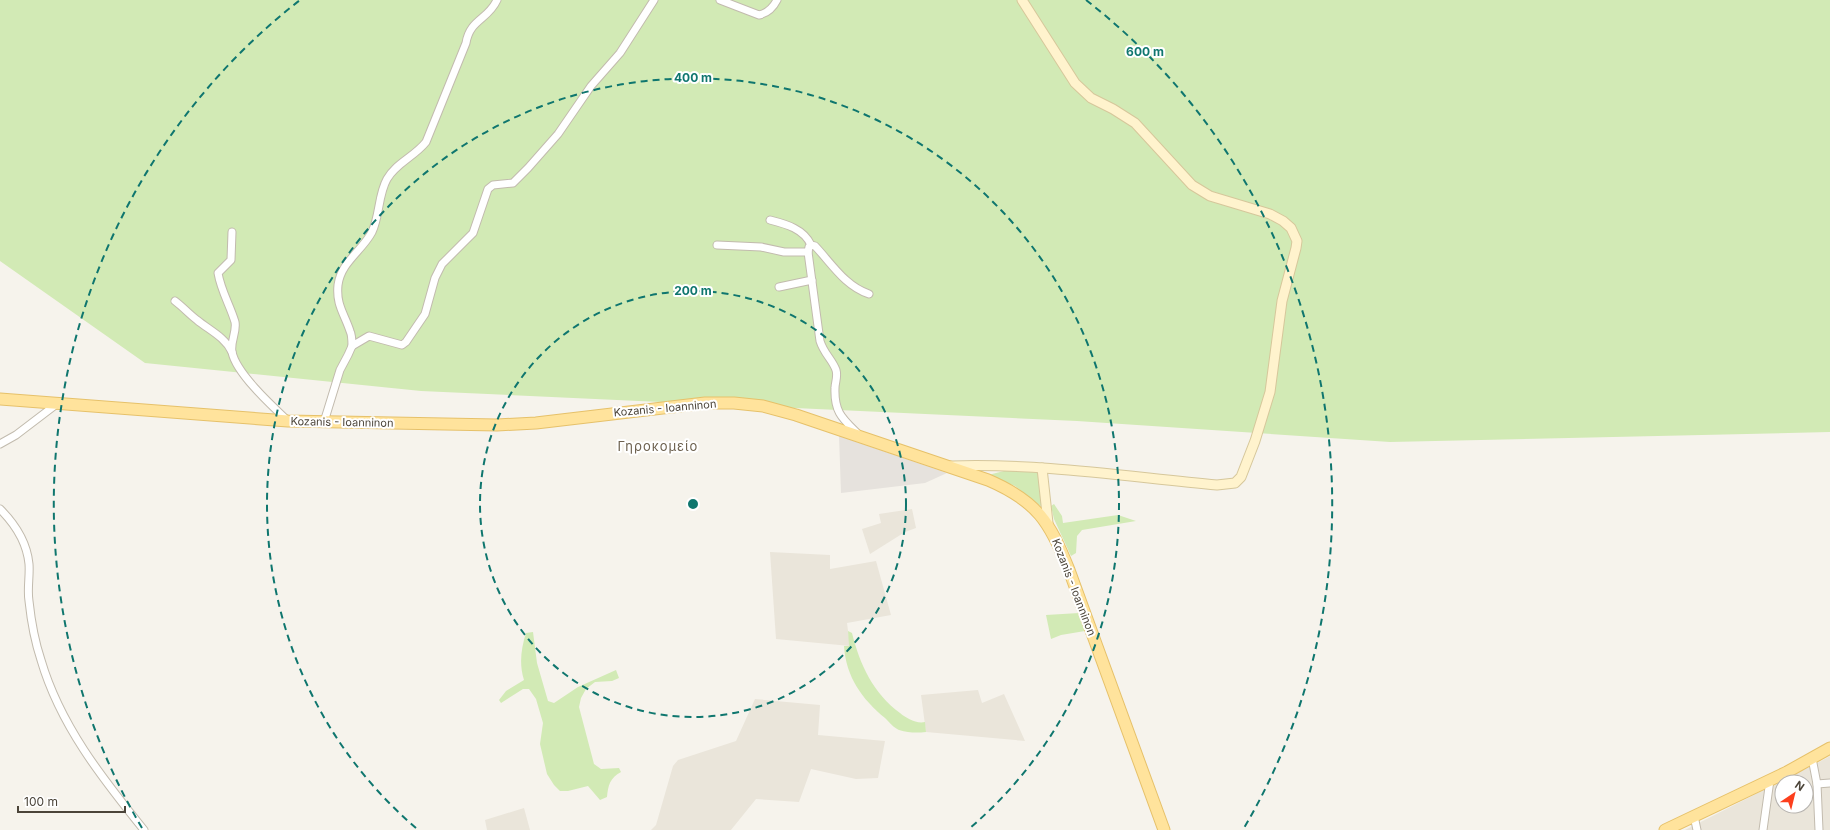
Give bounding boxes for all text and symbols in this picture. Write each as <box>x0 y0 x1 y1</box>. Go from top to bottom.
text: 600 m <box>1126 44 1164 59</box>
text: 400 m <box>674 70 712 85</box>
text: 200 m <box>674 283 712 298</box>
street label: Kozanis - Ioanninon <box>613 397 717 419</box>
street label: Kozanis - Ioanninon <box>290 414 394 430</box>
district label: Γηροκομείο <box>618 438 698 454</box>
centre of rings <box>686 497 700 511</box>
street label: Kozanis - Ioanninon <box>1049 536 1099 638</box>
north arrow <box>1774 774 1814 814</box>
text: N <box>1792 778 1807 794</box>
scale bar <box>18 788 125 814</box>
text: 100 m <box>24 794 58 809</box>

